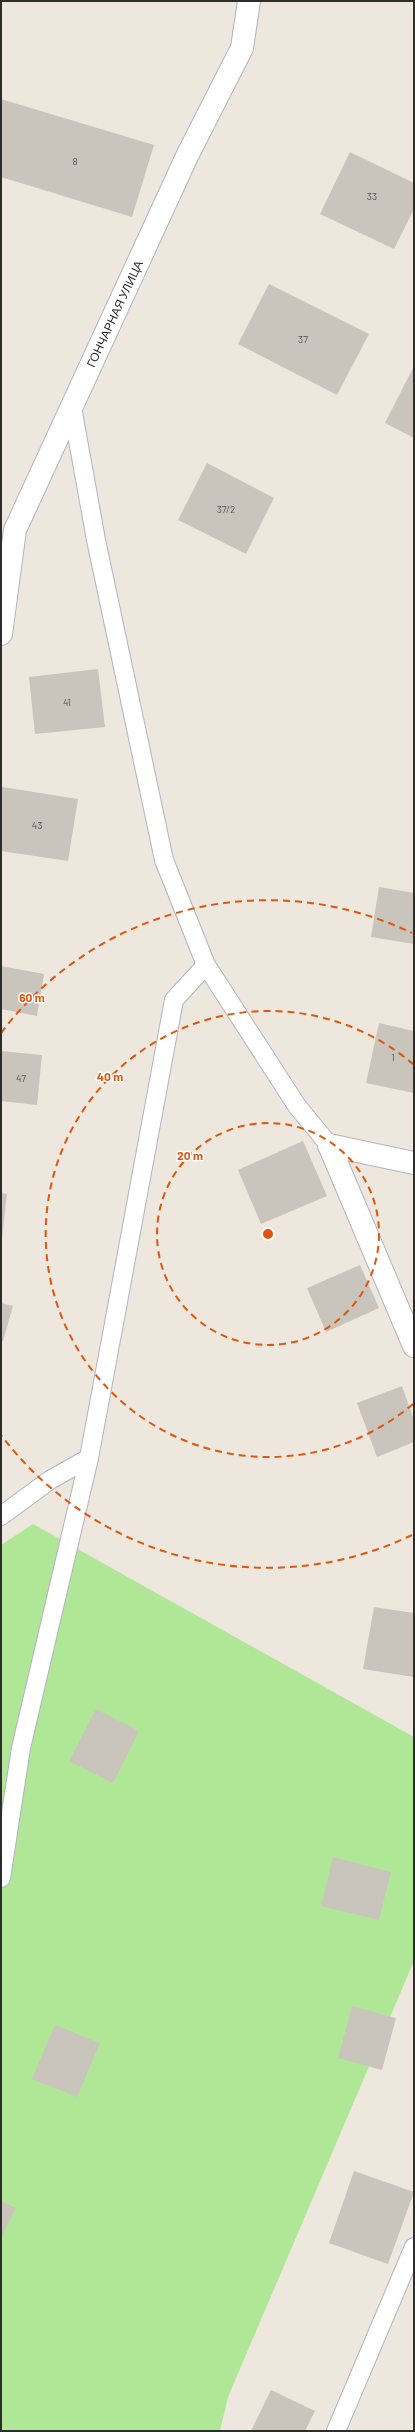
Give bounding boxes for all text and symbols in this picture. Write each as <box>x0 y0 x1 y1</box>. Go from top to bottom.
house number: 8 <box>72 155 78 167</box>
house number: 33 <box>367 190 377 202</box>
street label: ГОНЧАРНАЯ УЛИЦА <box>83 258 146 370</box>
house number: 37 <box>298 333 308 345</box>
house number: 37/2 <box>217 503 235 515</box>
house number: 41 <box>63 696 71 708</box>
house number: 43 <box>32 819 42 831</box>
text: 60 m <box>19 990 45 1004</box>
house number: 1 <box>391 1051 395 1063</box>
text: 40 m <box>97 1069 123 1083</box>
house number: 47 <box>16 1072 26 1084</box>
text: 20 m <box>177 1148 203 1162</box>
centre of rings <box>261 1227 275 1241</box>

